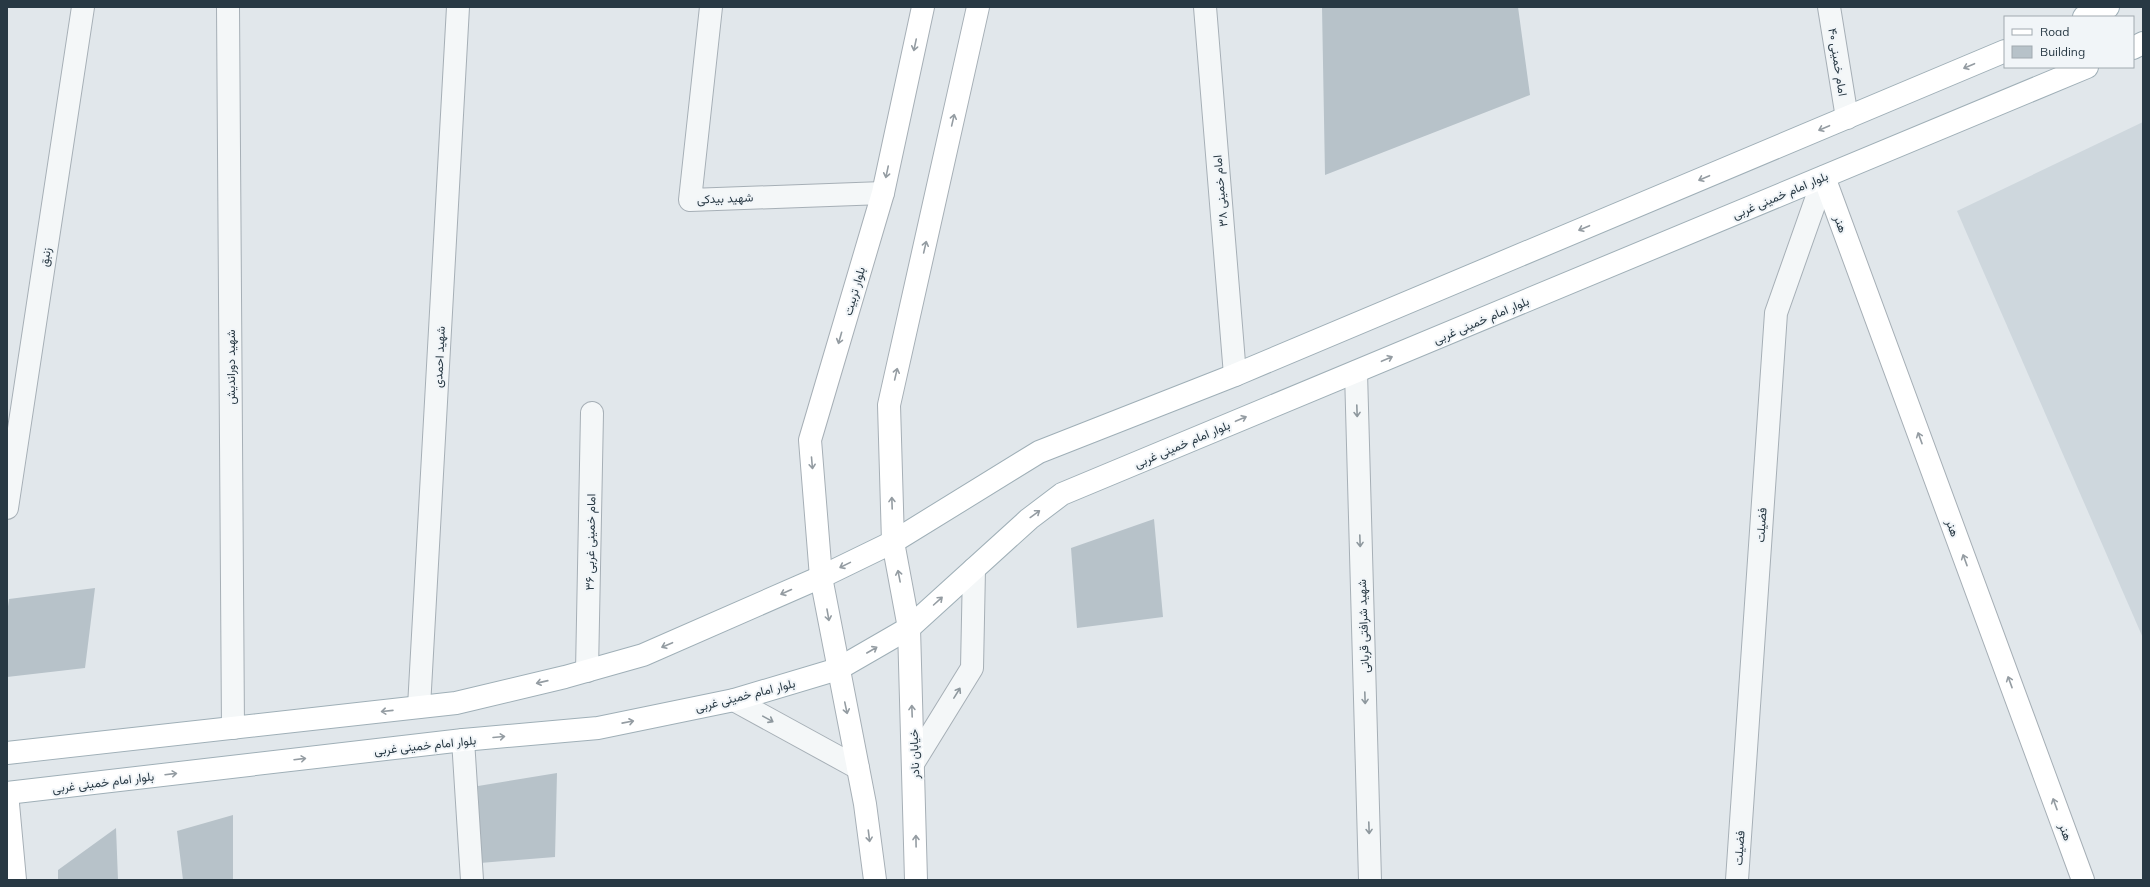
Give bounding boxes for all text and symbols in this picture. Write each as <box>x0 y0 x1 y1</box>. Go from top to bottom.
legend <box>2004 16 2134 68</box>
text: Road <box>2040 24 2069 39</box>
street label: امام خمینی ۴۰ <box>1824 27 1851 97</box>
one-way arrow <box>910 38 918 51</box>
text: Building <box>2040 44 2085 59</box>
one-way arrow <box>1964 63 1976 70</box>
one-way arrow <box>950 114 958 127</box>
one-way arrow <box>1818 124 1830 132</box>
street label: ۳۸ امام خمینی <box>1209 154 1232 227</box>
one-way arrow <box>883 165 891 178</box>
street label: بلوار امام خمینی غربی <box>1730 168 1831 223</box>
one-way arrow <box>1698 175 1710 182</box>
street label: شهید بیدکی <box>696 190 754 207</box>
street label: هنر <box>1830 213 1851 235</box>
one-way arrow <box>1578 225 1590 233</box>
one-way arrow <box>921 241 929 254</box>
street label: زنبق <box>36 246 55 268</box>
street label: بلوار تربیت <box>840 265 869 317</box>
street label: بلوار امام خمینی غربی <box>1431 293 1532 348</box>
street label: شهید احمدی <box>430 326 449 388</box>
street label: شهید دوراندیش <box>223 330 239 404</box>
one-way arrow <box>836 331 843 344</box>
one-way arrow <box>1380 354 1392 362</box>
one-way arrow <box>893 367 901 380</box>
one-way arrow <box>1353 404 1361 417</box>
one-way arrow <box>1235 415 1247 423</box>
street label: بلوار امام خمینی غربی <box>1132 417 1233 472</box>
one-way arrow <box>1916 432 1923 445</box>
one-way arrow <box>808 456 815 469</box>
street label: امام خمینی غربی ۳۶ <box>582 494 599 591</box>
one-way arrow <box>888 497 895 510</box>
street label: فضیلت <box>1752 507 1770 543</box>
one-way arrow <box>1029 510 1040 519</box>
street label: هنر <box>1942 517 1963 539</box>
one-way arrow <box>1357 534 1364 547</box>
one-way arrow <box>1961 554 1968 567</box>
one-way arrow <box>839 562 851 569</box>
one-way arrow <box>895 570 903 583</box>
street label: شهید شرافتی قربانی <box>1354 579 1373 673</box>
one-way arrow <box>780 589 792 597</box>
one-way arrow <box>933 597 943 606</box>
one-way arrow <box>825 608 833 621</box>
one-way arrow <box>661 642 673 649</box>
one-way arrow <box>866 645 878 653</box>
street label: بلوار امام خمینی غربی <box>693 675 797 716</box>
one-way arrow <box>2006 676 2013 689</box>
one-way arrow <box>536 679 549 687</box>
one-way arrow <box>953 687 961 699</box>
one-way arrow <box>1361 691 1369 704</box>
one-way arrow <box>843 701 851 714</box>
one-way arrow <box>909 705 916 718</box>
one-way arrow <box>381 707 394 714</box>
one-way arrow <box>762 715 774 723</box>
one-way arrow <box>621 717 634 725</box>
street label: خیابان نادر <box>906 729 923 780</box>
street label: بلوار امام خمینی غربی <box>373 732 477 759</box>
one-way arrow <box>492 733 505 740</box>
one-way arrow <box>293 755 306 763</box>
street label: بلوار امام خمینی غربی <box>51 768 155 797</box>
one-way arrow <box>164 770 177 778</box>
one-way arrow <box>2051 798 2058 811</box>
one-way arrow <box>1365 821 1372 834</box>
street label: هنر <box>2055 821 2076 843</box>
one-way arrow <box>865 829 873 842</box>
street label: فضیلت <box>1730 830 1748 866</box>
one-way arrow <box>912 835 920 848</box>

